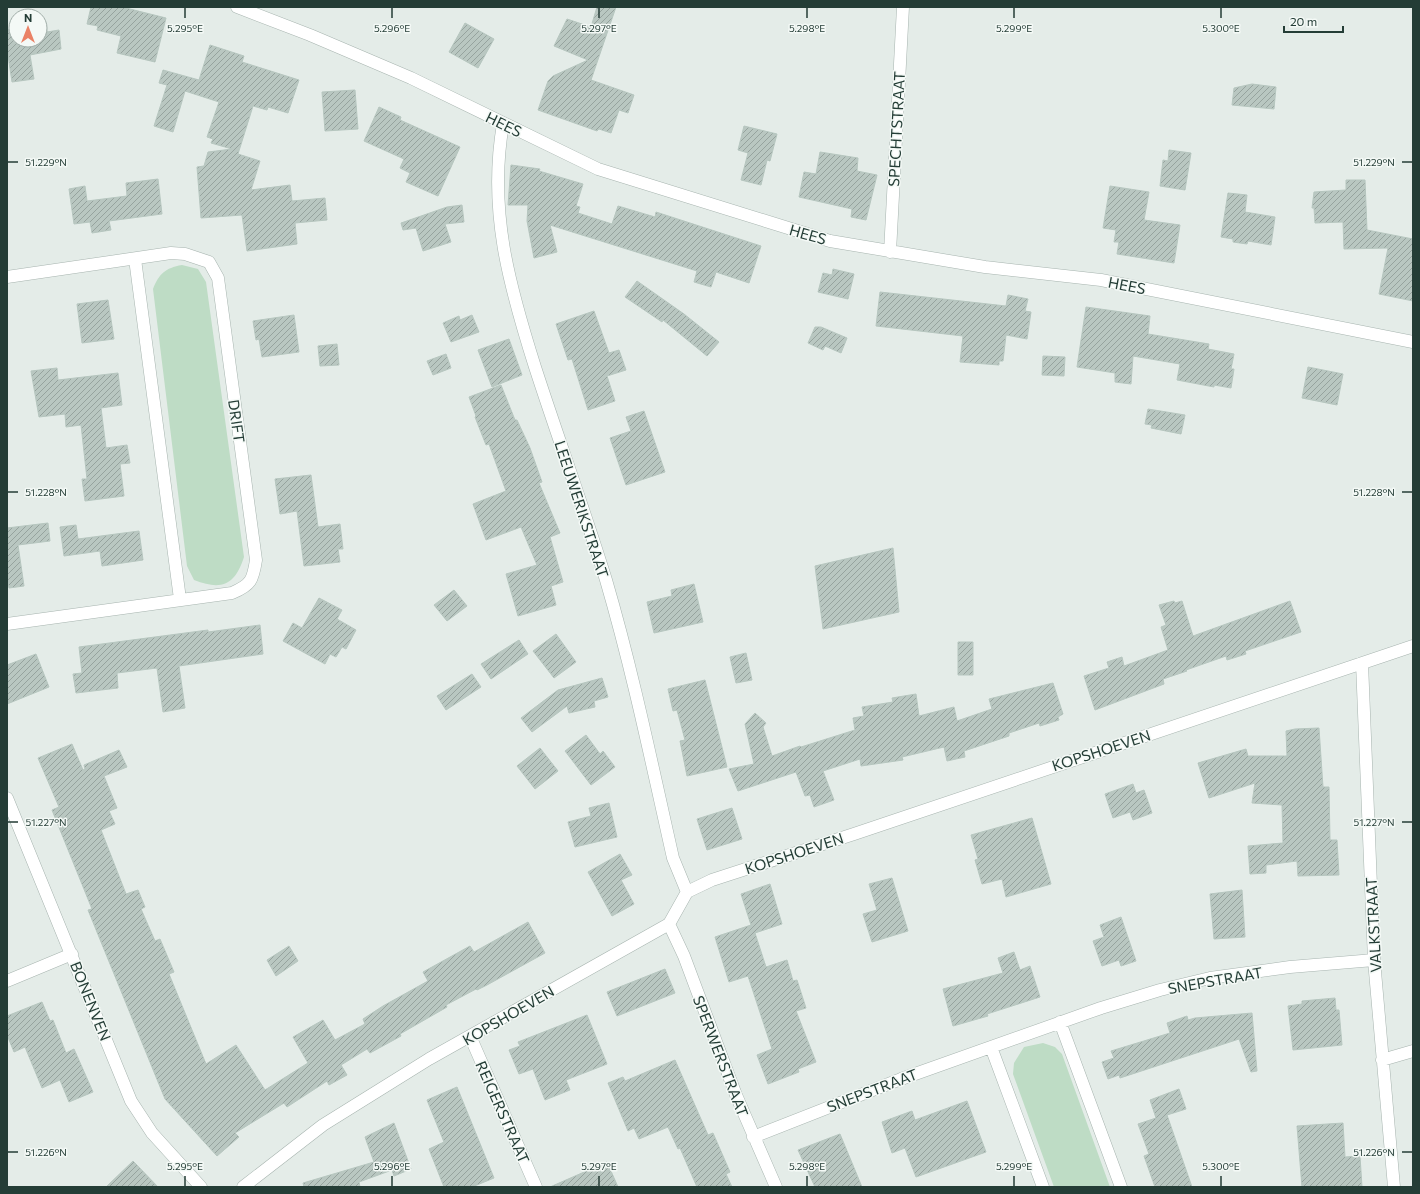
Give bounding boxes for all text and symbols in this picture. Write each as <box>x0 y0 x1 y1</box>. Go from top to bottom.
north arrow <box>8 8 48 48</box>
scale bar <box>1284 8 1343 34</box>
text: N <box>24 11 32 24</box>
text: 20 m <box>1290 14 1317 28</box>
text: 5.295°E <box>167 22 203 34</box>
text: 5.296°E <box>374 22 410 34</box>
text: 5.297°E <box>581 22 617 34</box>
text: 5.298°E <box>789 22 825 34</box>
text: 5.299°E <box>996 22 1032 34</box>
text: 5.300°E <box>1202 22 1240 34</box>
street label: SPECHTSTRAAT <box>884 70 908 187</box>
street label: HEES <box>483 108 525 140</box>
text: 51.229°N <box>25 156 67 168</box>
text: 51.229°N <box>1353 156 1395 168</box>
street label: HEES <box>787 220 829 248</box>
street label: HEES <box>1107 273 1147 297</box>
street label: DRIFT <box>225 398 249 444</box>
street label: LEEUWERIKSTRAAT <box>551 438 613 580</box>
text: 51.228°N <box>25 486 67 498</box>
text: 51.228°N <box>1353 486 1395 498</box>
street label: KOPSHOEVEN <box>1049 726 1153 774</box>
text: 51.227°N <box>25 816 67 828</box>
text: 51.227°N <box>1353 816 1395 828</box>
street label: KOPSHOEVEN <box>742 829 846 877</box>
street label: VALKSTRAAT <box>1361 876 1384 973</box>
street label: BONENVEN <box>67 959 115 1043</box>
street label: SNEPSTRAAT <box>1166 963 1264 997</box>
street label: KOPSHOEVEN <box>459 981 557 1049</box>
street label: SPERWERSTRAAT <box>690 993 753 1120</box>
street label: REIGERSTRAAT <box>472 1058 534 1166</box>
street label: SNEPSTRAAT <box>824 1064 920 1116</box>
text: 51.226°N <box>25 1146 67 1158</box>
text: 51.226°N <box>1353 1146 1395 1158</box>
text: 5.295°E <box>167 1160 203 1172</box>
text: 5.296°E <box>374 1160 410 1172</box>
text: 5.297°E <box>581 1160 617 1172</box>
text: 5.298°E <box>789 1160 825 1172</box>
text: 5.299°E <box>996 1160 1032 1172</box>
text: 5.300°E <box>1202 1160 1240 1172</box>

